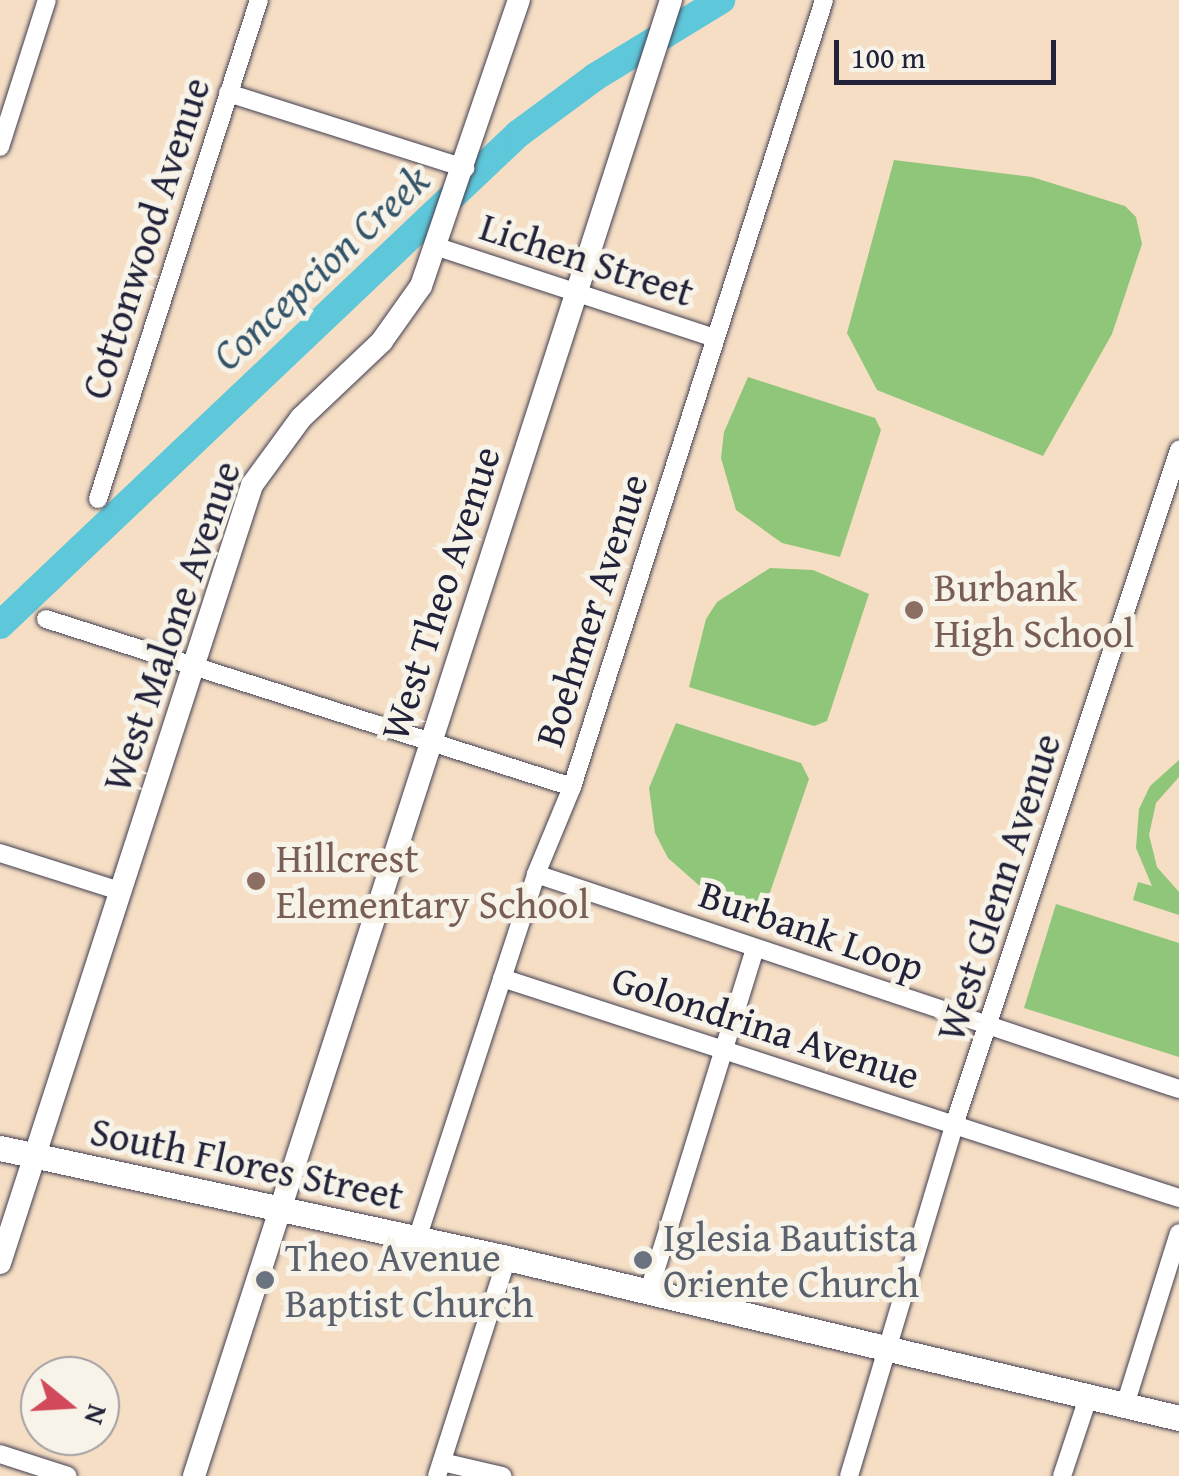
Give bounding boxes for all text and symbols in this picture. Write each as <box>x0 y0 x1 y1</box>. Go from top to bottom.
scale bar <box>839 20 1062 82</box>
text: 100 m <box>851 35 925 79</box>
street label: Cottonwood Avenue <box>70 71 220 405</box>
water label: Concepcion Creek <box>201 154 439 380</box>
street label: Lichen Street <box>474 202 700 316</box>
street label: West Theo Avenue <box>370 440 510 746</box>
street label: West Malone Avenue <box>92 454 250 798</box>
street label: Boehmer Avenue <box>524 468 658 752</box>
place label: Burbank High School <box>934 563 1134 657</box>
marker: Burbank High School <box>903 599 925 621</box>
street label: West Glenn Avenue <box>926 727 1070 1047</box>
place label: Hillcrest Elementary School <box>276 834 590 928</box>
street label: Burbank Loop <box>694 869 930 991</box>
marker: Hillcrest Elementary School <box>245 870 267 892</box>
street label: Golondrina Avenue <box>606 955 926 1099</box>
street label: South Flores Street <box>86 1106 408 1220</box>
place label: Iglesia Bautista Oriente Church <box>663 1213 919 1307</box>
place label: Theo Avenue Baptist Church <box>285 1233 534 1327</box>
marker: Iglesia Bautista Oriente Church <box>632 1249 654 1271</box>
marker: Theo Avenue Baptist Church <box>254 1269 276 1291</box>
north arrow <box>20 1356 120 1456</box>
text: N <box>75 1400 119 1430</box>

